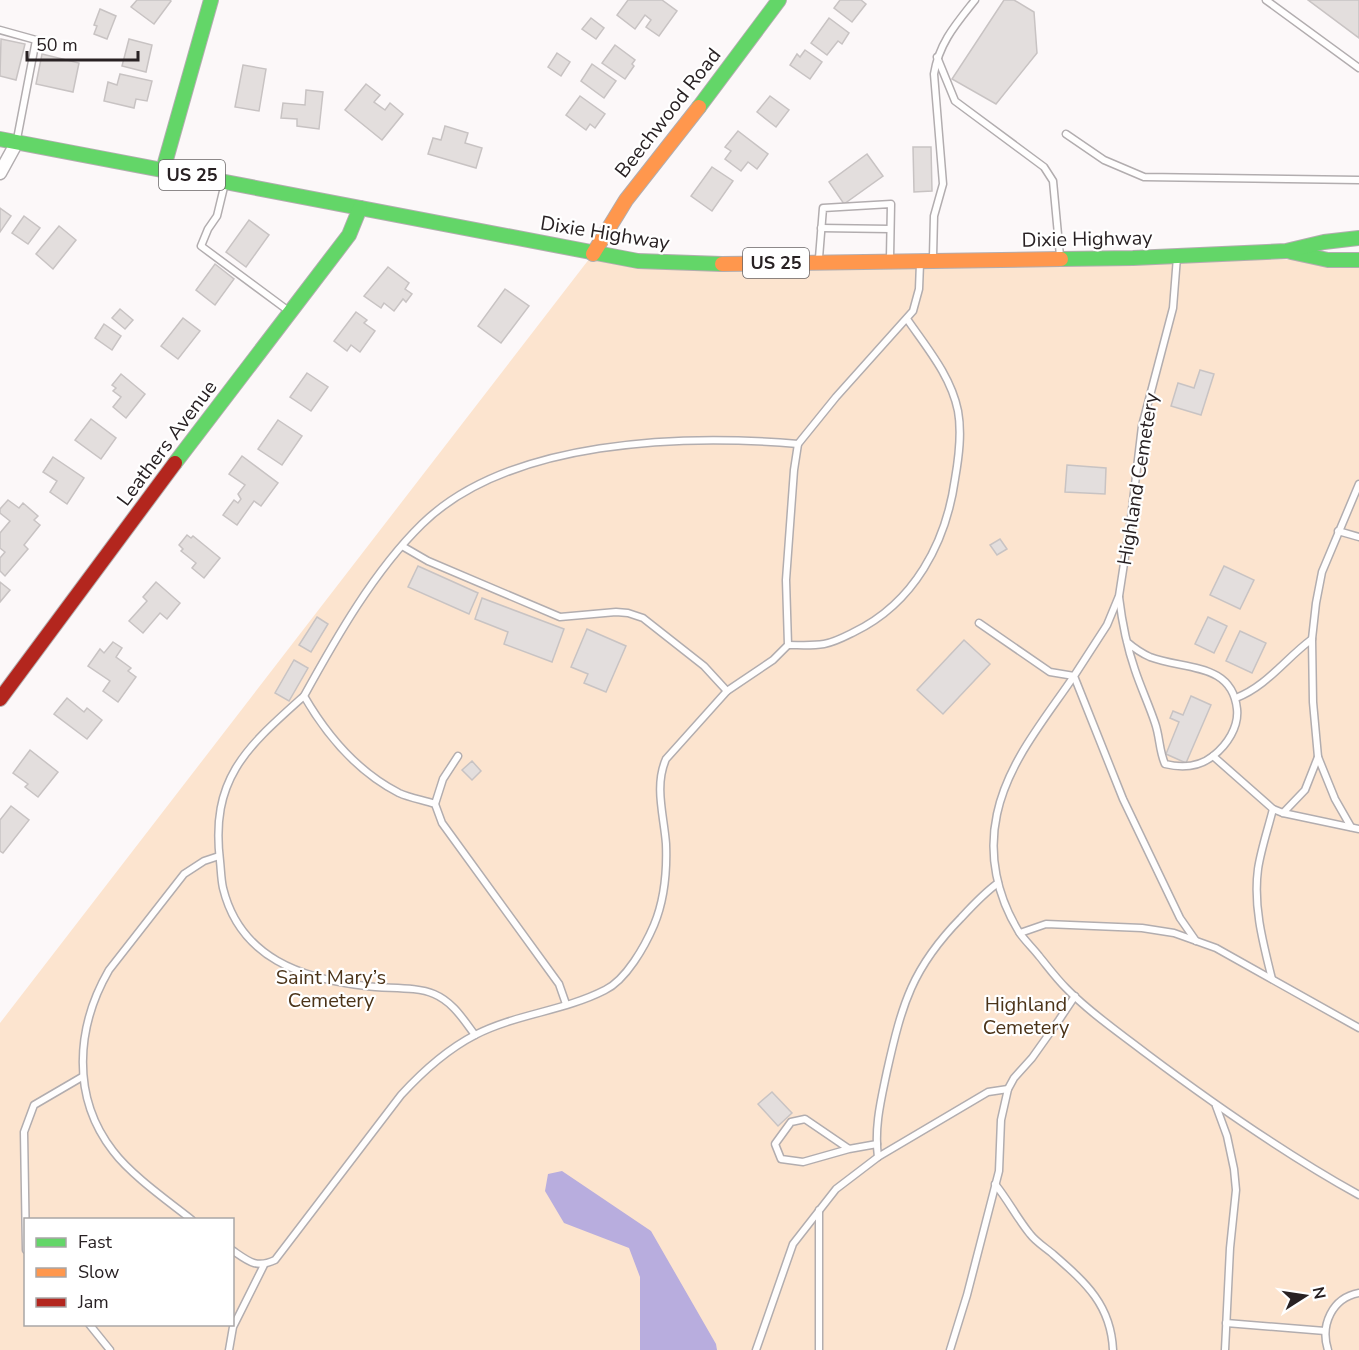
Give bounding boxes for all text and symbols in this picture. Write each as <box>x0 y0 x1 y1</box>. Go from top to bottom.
scale bar <box>27 24 138 62</box>
text: 50 m <box>36 33 78 57</box>
street label: Beechwood Road <box>609 43 727 183</box>
road number: US 25 <box>159 160 225 190</box>
street label: Dixie Highway <box>538 209 672 257</box>
street label: Dixie Highway <box>1021 224 1153 254</box>
road number: US 25 <box>743 248 809 278</box>
street label: Leathers Avenue <box>111 375 223 511</box>
street label: Highland Cemetery <box>1111 390 1165 567</box>
park label: Saint Mary’s Cemetery <box>276 964 386 1014</box>
park label: Highland Cemetery <box>983 991 1070 1041</box>
legend <box>24 1218 234 1326</box>
text: Fast <box>78 1230 113 1254</box>
text: Slow <box>78 1260 119 1284</box>
north arrow <box>1275 1266 1335 1326</box>
text: N <box>1307 1285 1331 1301</box>
text: Jam <box>77 1290 109 1314</box>

